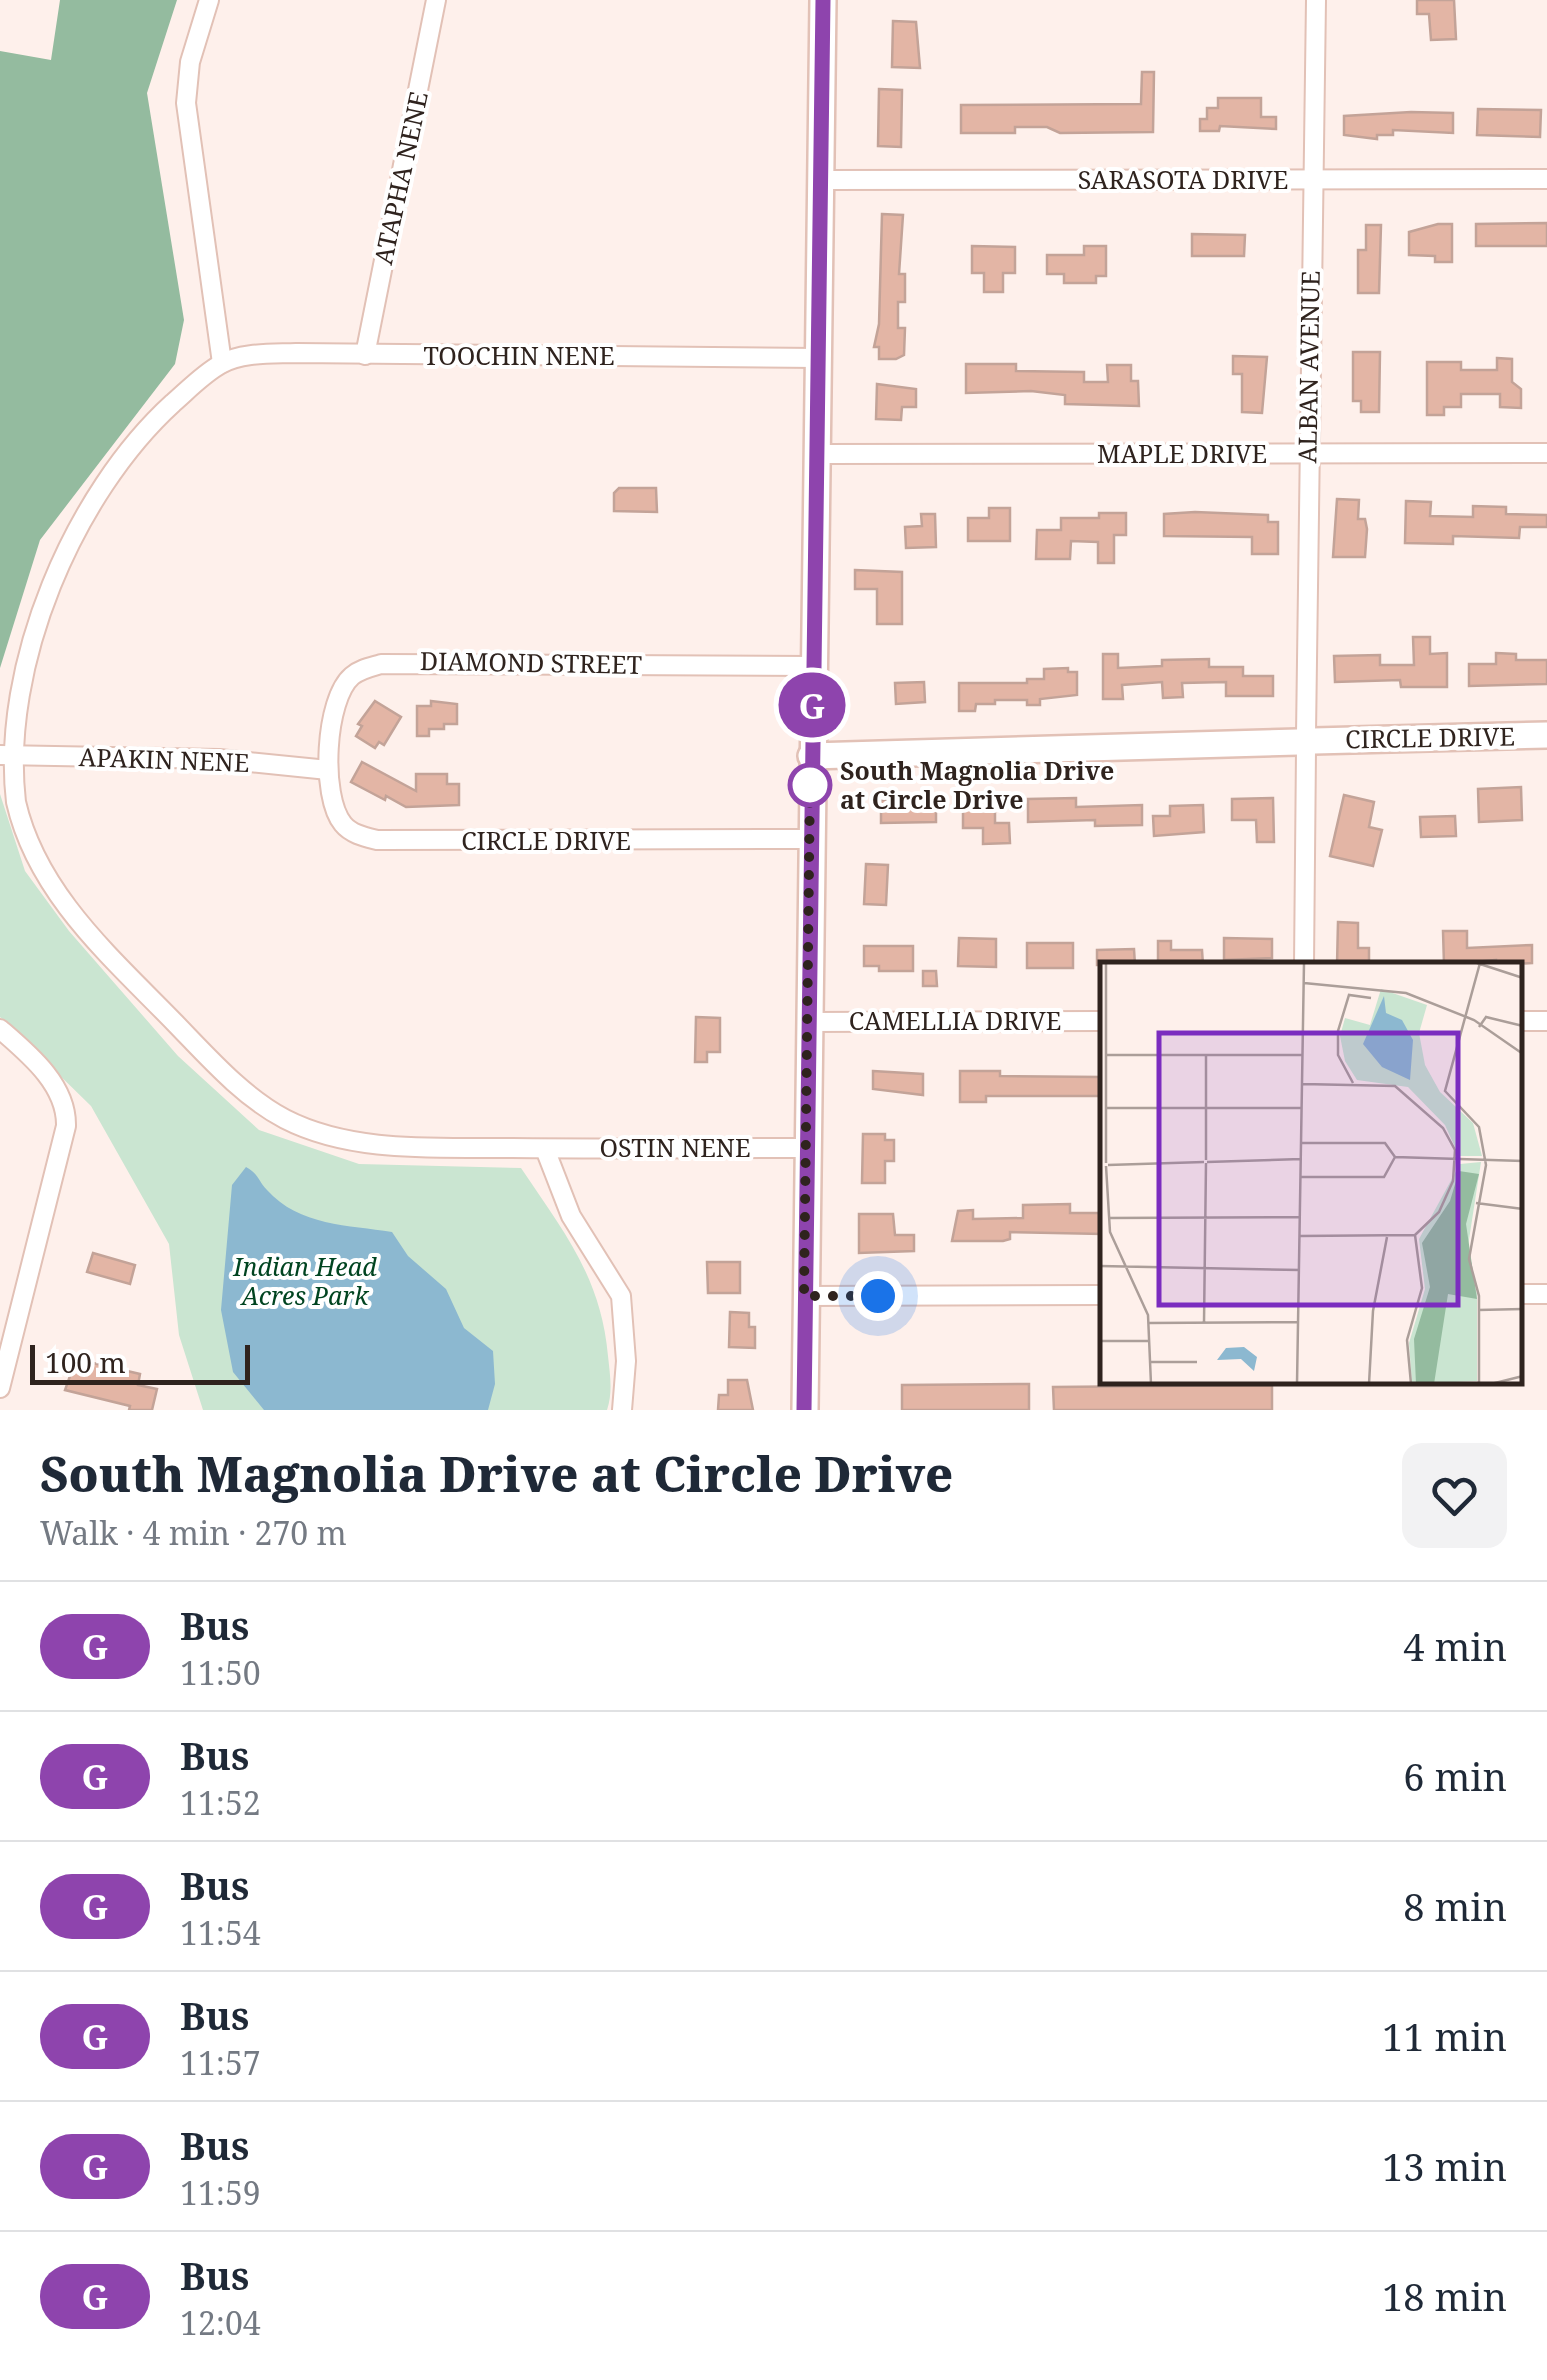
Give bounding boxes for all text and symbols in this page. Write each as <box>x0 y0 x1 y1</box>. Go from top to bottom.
street label: ATAPHA NENE <box>365 88 435 267</box>
street label: SARASOTA DRIVE <box>1078 162 1288 196</box>
street label: ALBAN AVENUE <box>1289 270 1327 464</box>
street label: TOOCHIN NENE <box>423 338 615 372</box>
street label: MAPLE DRIVE <box>1097 436 1267 470</box>
street label: DIAMOND STREET <box>420 643 642 681</box>
line badge: G <box>780 672 844 738</box>
text: G <box>799 682 825 729</box>
street label: CIRCLE DRIVE <box>1345 719 1515 755</box>
street label: APAKIN NENE <box>78 739 250 779</box>
place label: South Magnolia Drive at Circle Drive <box>840 753 1114 816</box>
marker: South Magnolia Drive at Circle Drive <box>789 764 831 806</box>
street label: CIRCLE DRIVE <box>461 823 631 857</box>
inset map <box>1100 962 1522 1385</box>
street label: CAMELLIA DRIVE <box>849 1003 1061 1037</box>
street label: OSTIN NENE <box>599 1130 751 1164</box>
park label: Indian Head Acres Park <box>232 1249 377 1312</box>
your location <box>853 1271 903 1321</box>
scale bar <box>30 1340 250 1384</box>
text: 100 m <box>45 1343 126 1381</box>
text: South Magnolia Drive at Circle Drive <box>40 1441 953 1506</box>
button: heart <box>1402 1443 1507 1548</box>
text: Walk · 4 min · 270 m <box>40 1511 347 1554</box>
text: Bus <box>180 1599 249 1651</box>
text: 4 min <box>1403 1620 1507 1672</box>
text: G <box>82 1623 108 1670</box>
text: 11:50 <box>180 1651 261 1694</box>
text: Bus <box>180 1729 249 1781</box>
text: 6 min <box>1403 1750 1507 1802</box>
text: G <box>82 1753 108 1800</box>
text: 11:52 <box>180 1781 261 1824</box>
text: Bus <box>180 1859 249 1911</box>
text: 8 min <box>1403 1880 1507 1932</box>
text: G <box>82 1883 108 1930</box>
text: 11:54 <box>180 1911 261 1954</box>
text: Bus <box>180 1989 249 2041</box>
text: 11 min <box>1382 2010 1507 2062</box>
text: G <box>82 2013 108 2060</box>
text: 11:57 <box>180 2041 261 2084</box>
text: Bus <box>180 2119 249 2171</box>
text: 13 min <box>1382 2140 1507 2192</box>
text: G <box>82 2143 108 2190</box>
text: 11:59 <box>180 2171 261 2214</box>
text: Bus <box>180 2249 249 2301</box>
text: 18 min <box>1382 2270 1507 2322</box>
text: G <box>82 2273 108 2320</box>
text: 12:04 <box>180 2301 261 2344</box>

